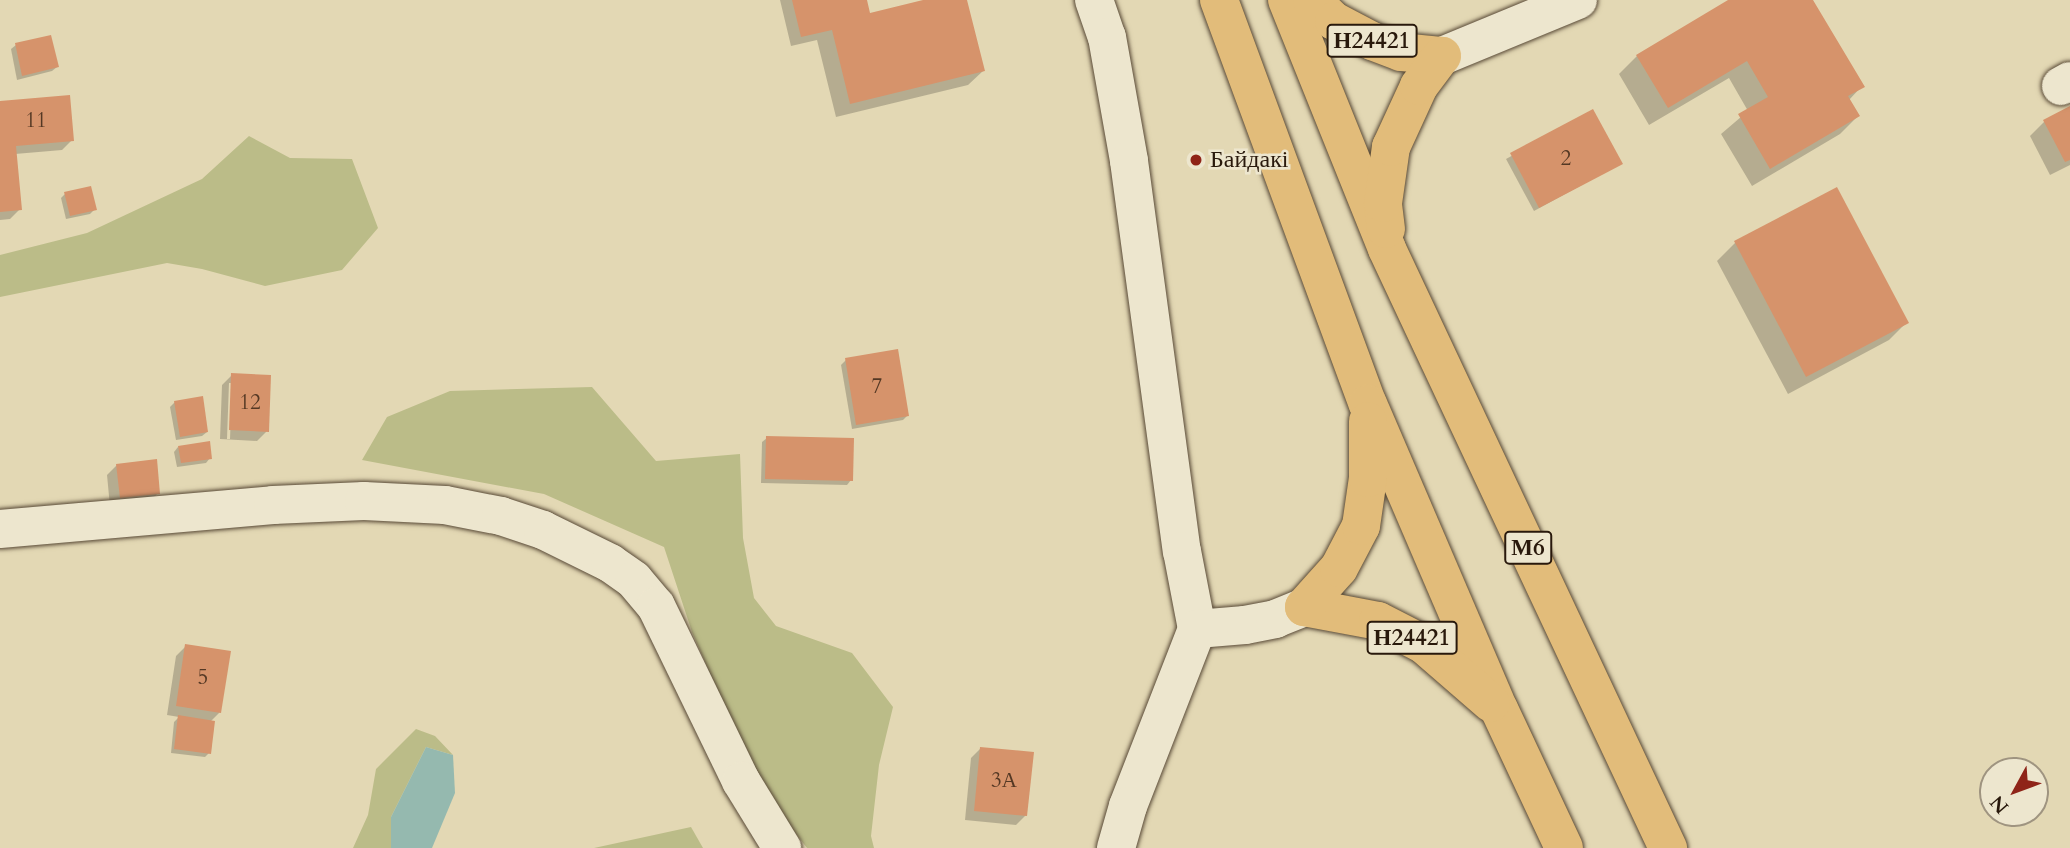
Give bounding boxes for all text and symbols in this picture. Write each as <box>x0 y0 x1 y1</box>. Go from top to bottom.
road number: Н24421 <box>1326 22 1418 60</box>
house number: 11 <box>25 108 47 134</box>
place label: Байдакі <box>1210 146 1288 174</box>
house number: 2 <box>1561 146 1571 172</box>
marker: Байдакі <box>1188 152 1204 168</box>
house number: 7 <box>872 374 882 400</box>
house number: 12 <box>239 390 261 416</box>
road number: М6 <box>1504 528 1552 568</box>
road number: Н24421 <box>1366 618 1458 658</box>
house number: 5 <box>198 665 208 691</box>
north arrow <box>1979 757 2049 827</box>
house number: 3А <box>991 768 1017 794</box>
text: N <box>1984 790 2015 819</box>

